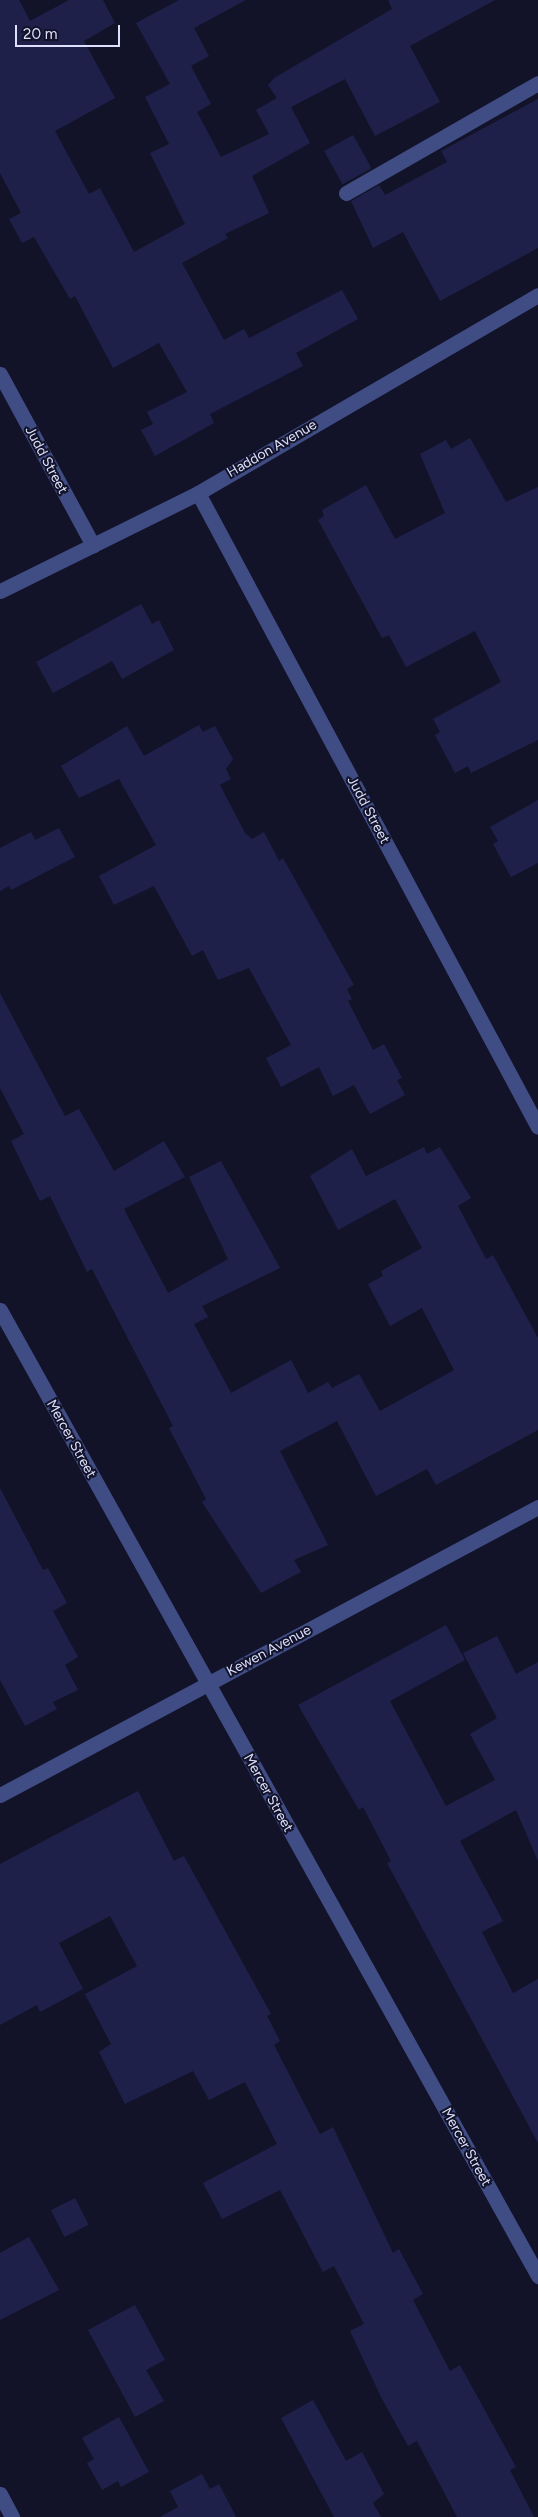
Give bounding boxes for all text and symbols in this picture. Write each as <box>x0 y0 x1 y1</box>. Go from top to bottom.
scale bar <box>18 15 122 47</box>
text: 20 m <box>23 25 57 43</box>
street label: Haddon Avenue <box>224 417 320 481</box>
street label: Judd Street <box>21 423 71 497</box>
street label: Judd Street <box>343 773 393 847</box>
street label: Mercer Street <box>43 1397 99 1481</box>
street label: Kewen Avenue <box>224 1622 314 1680</box>
street label: Mercer Street <box>240 1751 296 1835</box>
street label: Mercer Street <box>438 2105 494 2189</box>

